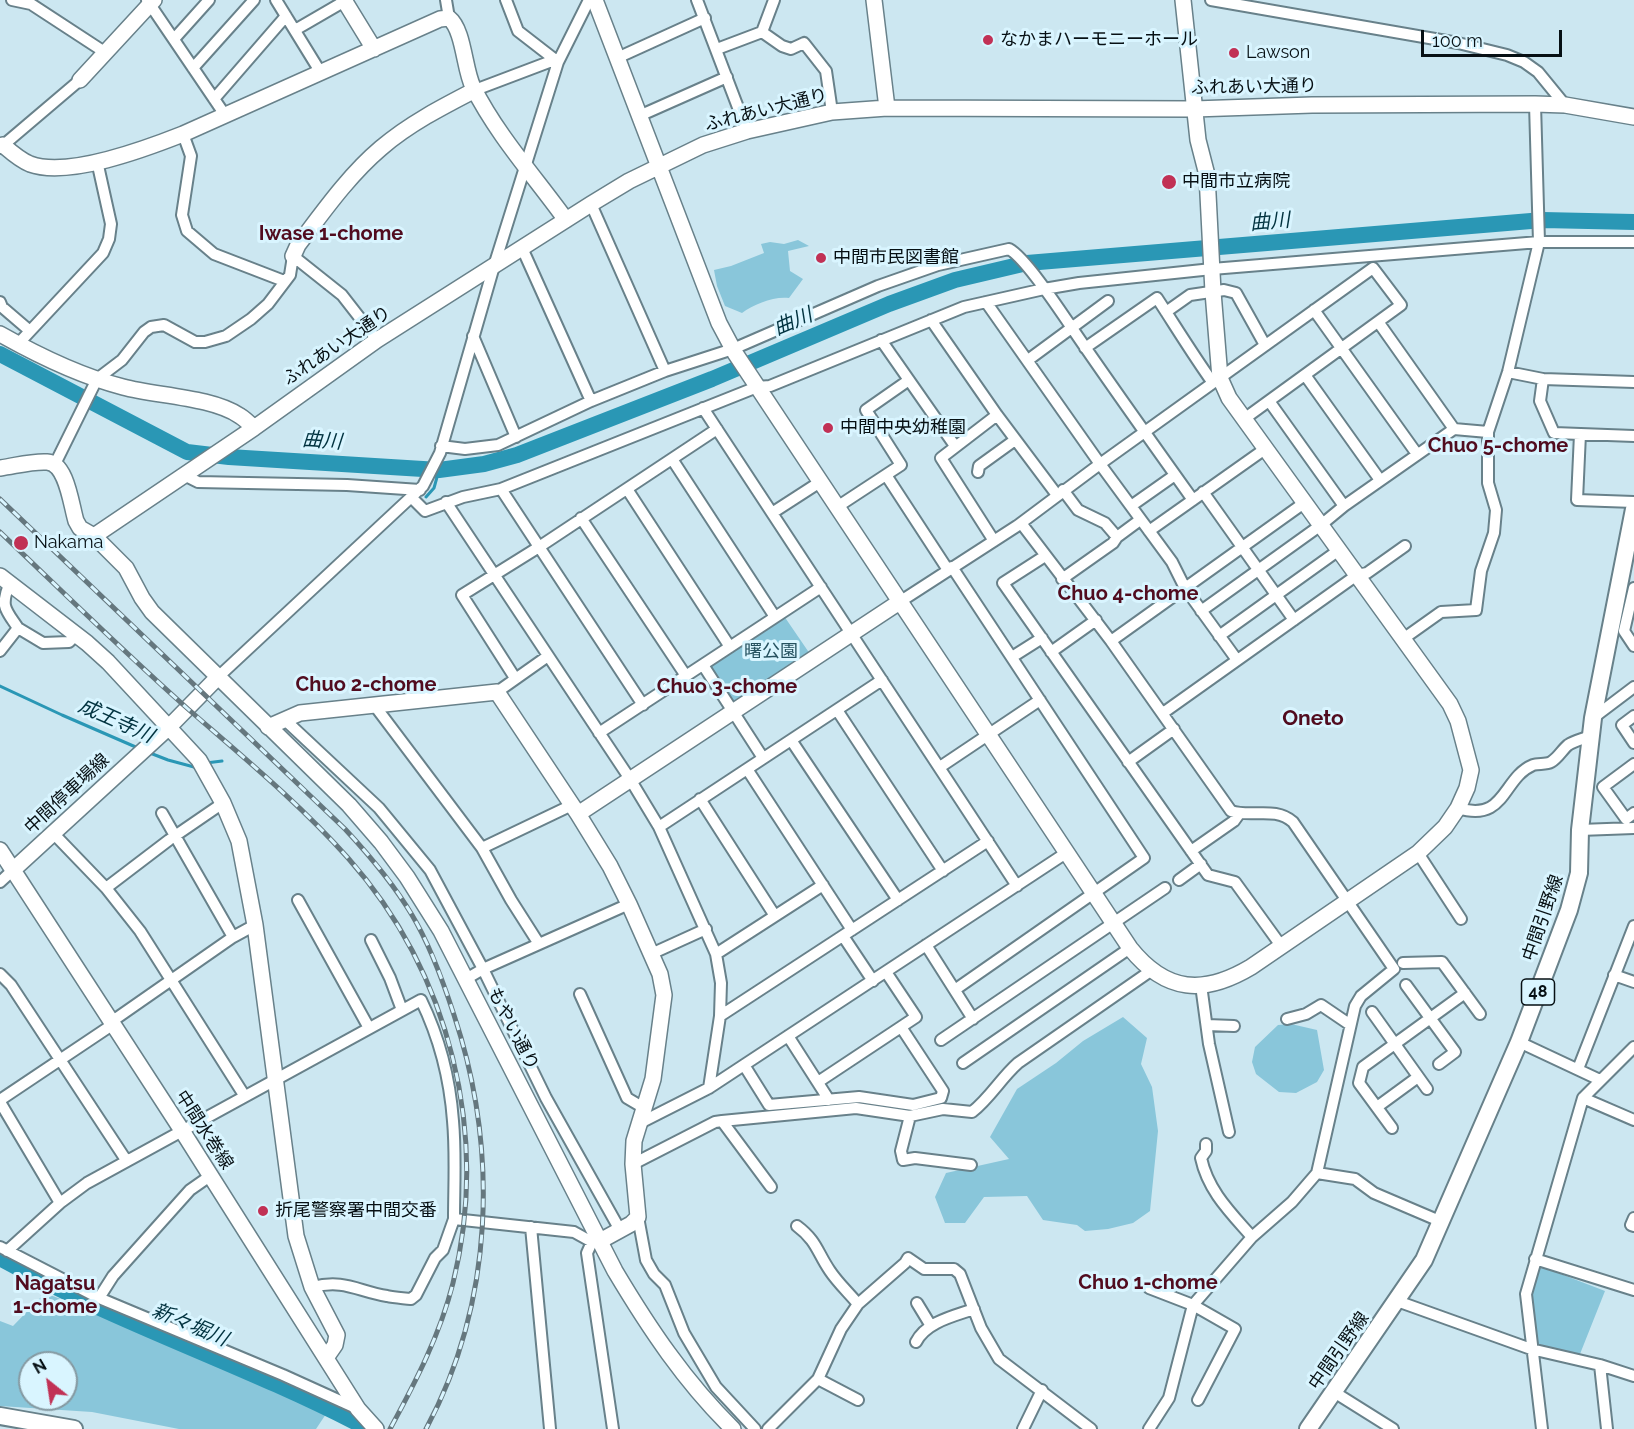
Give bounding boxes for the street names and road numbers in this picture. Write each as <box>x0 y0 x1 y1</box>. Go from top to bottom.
street label: ふれあい大通り <box>1191 75 1317 99</box>
street label: ふれあい大通り <box>702 84 830 136</box>
street label: ふれあい大通り <box>279 302 395 390</box>
street label: 中間停車場線 <box>20 749 114 839</box>
street label: 中間引野線 <box>1518 872 1568 964</box>
road number: 48 <box>1522 979 1554 1005</box>
street label: もやい通り <box>483 984 543 1074</box>
street label: 中間水巻線 <box>170 1086 238 1174</box>
street label: 中間引野線 <box>1304 1308 1374 1394</box>

